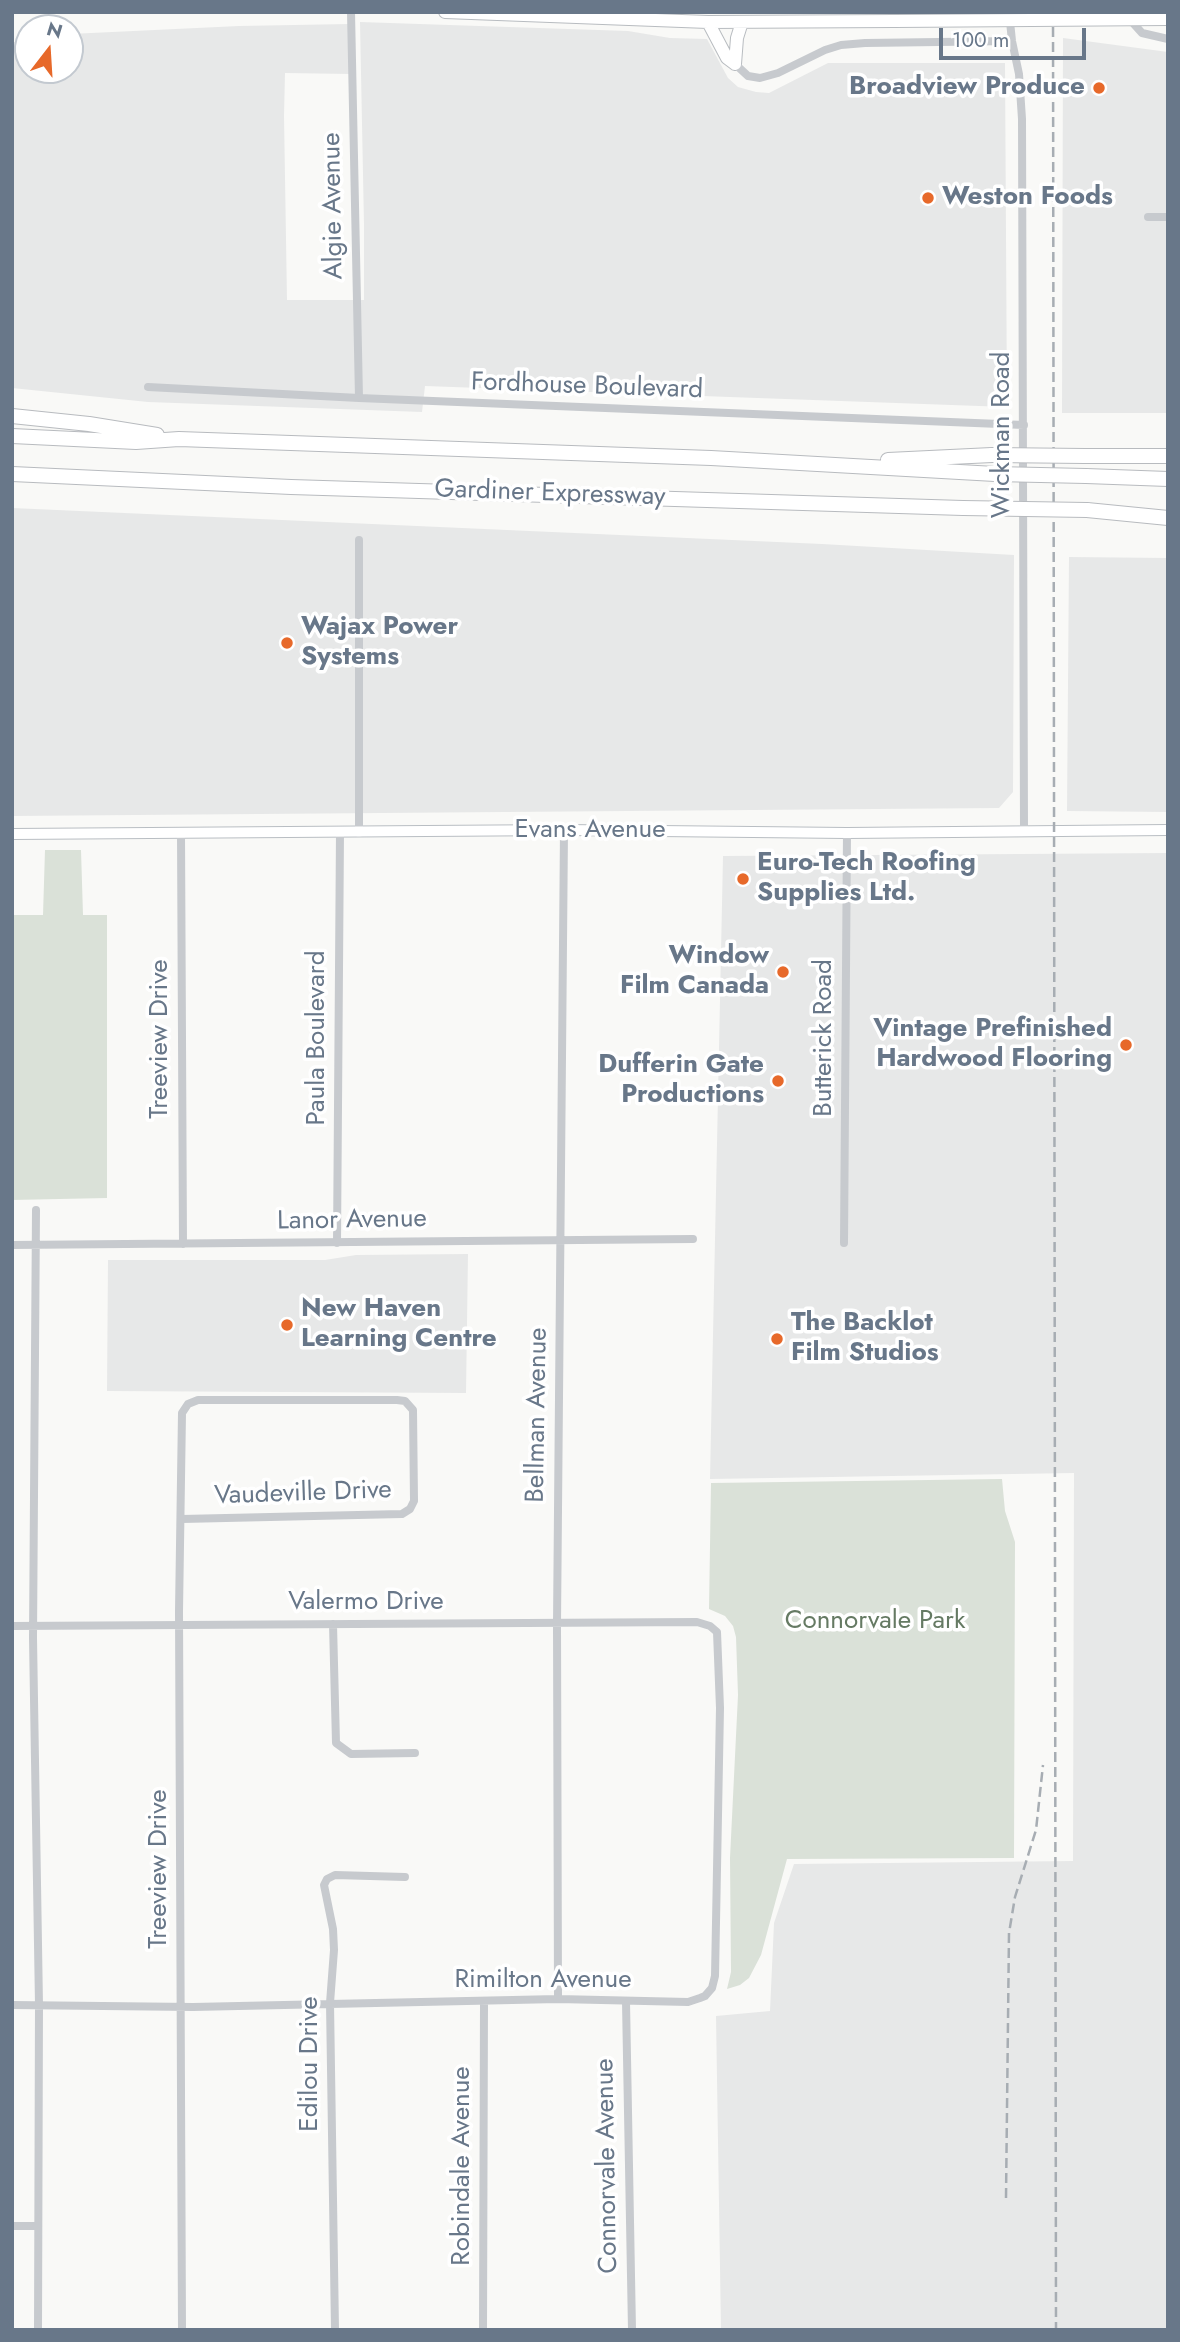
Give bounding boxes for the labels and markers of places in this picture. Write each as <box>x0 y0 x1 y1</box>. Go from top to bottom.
place label: Broadview Produce <box>849 72 1085 104</box>
marker: Broadview Produce <box>1091 80 1107 96</box>
place label: Weston Foods <box>942 182 1113 214</box>
marker: Weston Foods <box>920 190 936 206</box>
place label: Wajax Power Systems <box>301 612 458 674</box>
marker: Wajax Power Systems <box>279 635 295 651</box>
place label: Euro-Tech Roofing Supplies Ltd. <box>757 848 976 910</box>
marker: Euro-Tech Roofing Supplies Ltd. <box>735 871 751 887</box>
place label: Window Film Canada <box>620 941 769 1002</box>
marker: Window Film Canada <box>775 964 791 980</box>
place label: Vintage Prefinished Hardwood Flooring <box>873 1014 1112 1076</box>
marker: Vintage Prefinished Hardwood Flooring <box>1118 1037 1134 1053</box>
place label: Dufferin Gate Productions <box>598 1050 764 1112</box>
marker: Dufferin Gate Productions <box>770 1073 786 1089</box>
place label: New Haven Learning Centre <box>301 1294 497 1356</box>
place label: The Backlot Film Studios <box>791 1308 939 1370</box>
marker: New Haven Learning Centre <box>279 1317 295 1333</box>
marker: The Backlot Film Studios <box>769 1331 785 1347</box>

